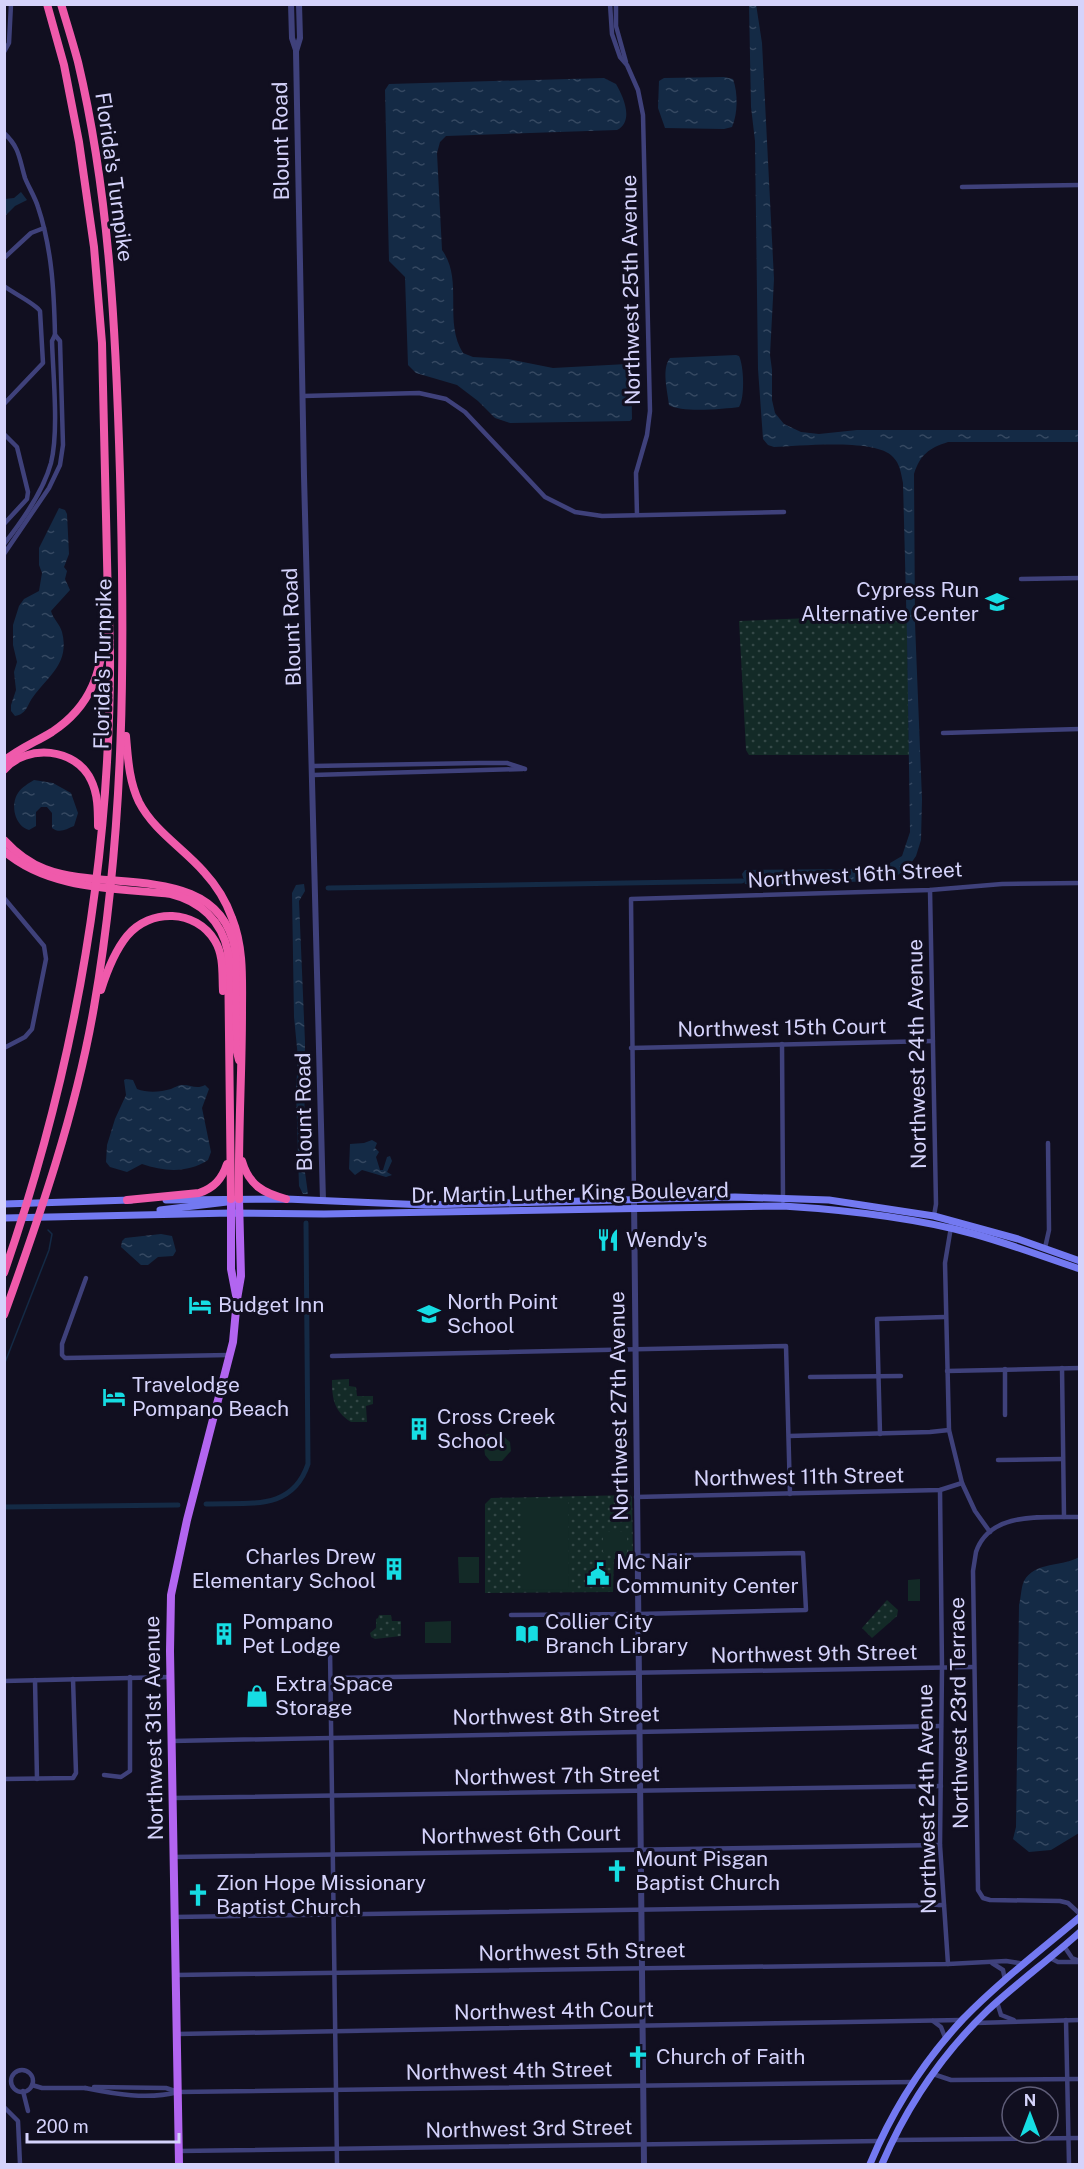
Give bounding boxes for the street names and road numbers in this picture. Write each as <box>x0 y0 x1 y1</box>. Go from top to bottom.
street label: Blount Road <box>267 81 294 201</box>
street label: Florida's Turnpike <box>90 91 139 263</box>
street label: Northwest 25th Avenue <box>616 175 645 405</box>
street label: Blount Road <box>277 567 306 687</box>
street label: Florida's Turnpike <box>89 578 116 750</box>
street label: Northwest 16th Street <box>747 856 963 893</box>
street label: Northwest 24th Avenue <box>902 939 931 1169</box>
street label: Northwest 15th Court <box>677 1013 887 1042</box>
street label: Blount Road <box>290 1052 317 1172</box>
street label: Dr. Martin Luther King Boulevard <box>411 1177 729 1208</box>
street label: Northwest 27th Avenue <box>604 1291 633 1521</box>
street label: Northwest 11th Street <box>693 1462 905 1491</box>
street label: Northwest 23rd Terrace <box>944 1597 973 1829</box>
street label: Northwest 31st Avenue <box>139 1616 168 1841</box>
street label: Northwest 9th Street <box>710 1639 918 1668</box>
street label: Northwest 24th Avenue <box>912 1684 941 1914</box>
street label: Northwest 8th Street <box>452 1701 660 1730</box>
street label: Northwest 7th Street <box>454 1761 660 1790</box>
street label: Northwest 6th Court <box>421 1820 621 1849</box>
street label: Northwest 5th Street <box>478 1937 686 1966</box>
street label: Northwest 4th Court <box>454 1996 654 2025</box>
street label: Northwest 4th Street <box>405 2056 613 2085</box>
street label: Northwest 3rd Street <box>425 2114 633 2143</box>

